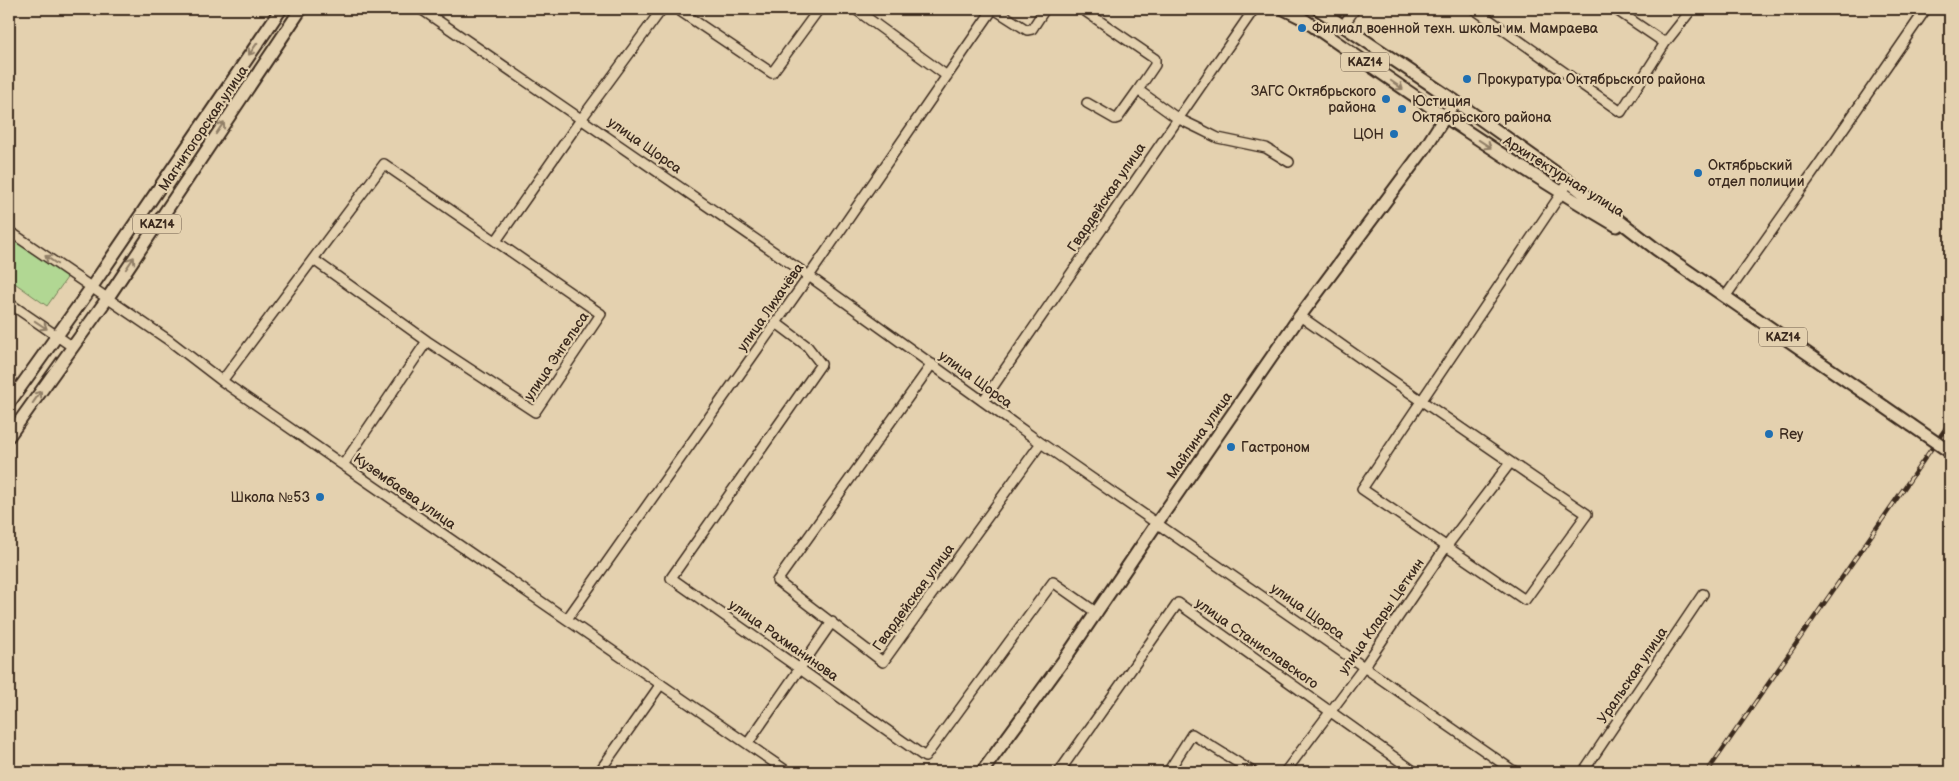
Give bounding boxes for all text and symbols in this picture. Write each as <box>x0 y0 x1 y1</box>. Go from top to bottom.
place label: Филиал военной техн. школы им. Мамраева <box>1312 20 1599 37</box>
marker: Филиал военной техн. школы им. Мамраева <box>1296 22 1308 34</box>
one-way arrow <box>248 42 258 56</box>
road number: KAZ14 <box>1341 52 1389 72</box>
street label: Магнитогорская улица <box>155 62 252 194</box>
place label: Прокуратура Октябрьского района <box>1477 71 1706 88</box>
marker: Прокуратура Октябрьского района <box>1461 73 1473 85</box>
one-way arrow <box>1390 80 1404 90</box>
place label: ЗАГС Октябрьского района <box>1251 83 1377 116</box>
marker: ЗАГС Октябрьского района <box>1380 93 1392 105</box>
place label: Юстиция Октябрьского района <box>1412 93 1552 126</box>
marker: Юстиция Октябрьского района <box>1396 103 1408 115</box>
street label: улица Щорса <box>604 114 686 178</box>
one-way arrow <box>215 121 225 135</box>
place label: ЦОН <box>1353 126 1384 143</box>
marker: ЦОН <box>1388 128 1400 140</box>
street label: Архитектурная улица <box>1499 132 1628 221</box>
one-way arrow <box>1478 138 1492 149</box>
street label: Гвардейская улица <box>1064 139 1150 255</box>
place label: Октябрьский отдел полиции <box>1708 157 1805 190</box>
marker: Октябрьский отдел полиции <box>1692 167 1704 179</box>
road number: KAZ14 <box>133 214 181 233</box>
one-way arrow <box>44 255 58 265</box>
one-way arrow <box>125 257 135 271</box>
street label: улица Лихачёва <box>734 259 808 355</box>
street label: улица Энгельса <box>520 308 593 404</box>
one-way arrow <box>33 320 47 330</box>
road number: KAZ14 <box>1759 328 1807 347</box>
street label: улица Щорса <box>936 347 1016 412</box>
street label: Майлина улица <box>1163 388 1236 482</box>
one-way arrow <box>32 390 42 404</box>
place label: Rey <box>1779 426 1804 443</box>
marker: Rey <box>1763 428 1775 440</box>
place label: Гастроном <box>1241 439 1310 456</box>
marker: Гастроном <box>1225 441 1237 453</box>
street label: Кузембаева улица <box>350 450 460 534</box>
place label: Школа №53 <box>230 489 310 506</box>
marker: Школа №53 <box>314 491 326 503</box>
street label: Гвардейская улица <box>869 540 958 654</box>
street label: улица Клары Цеткин <box>1335 555 1428 678</box>
street label: улица Щорса <box>1267 580 1349 644</box>
street label: улица Станиславского <box>1192 594 1322 692</box>
street label: улица Рахманинова <box>726 596 842 685</box>
street label: Уральская улица <box>1594 623 1671 727</box>

